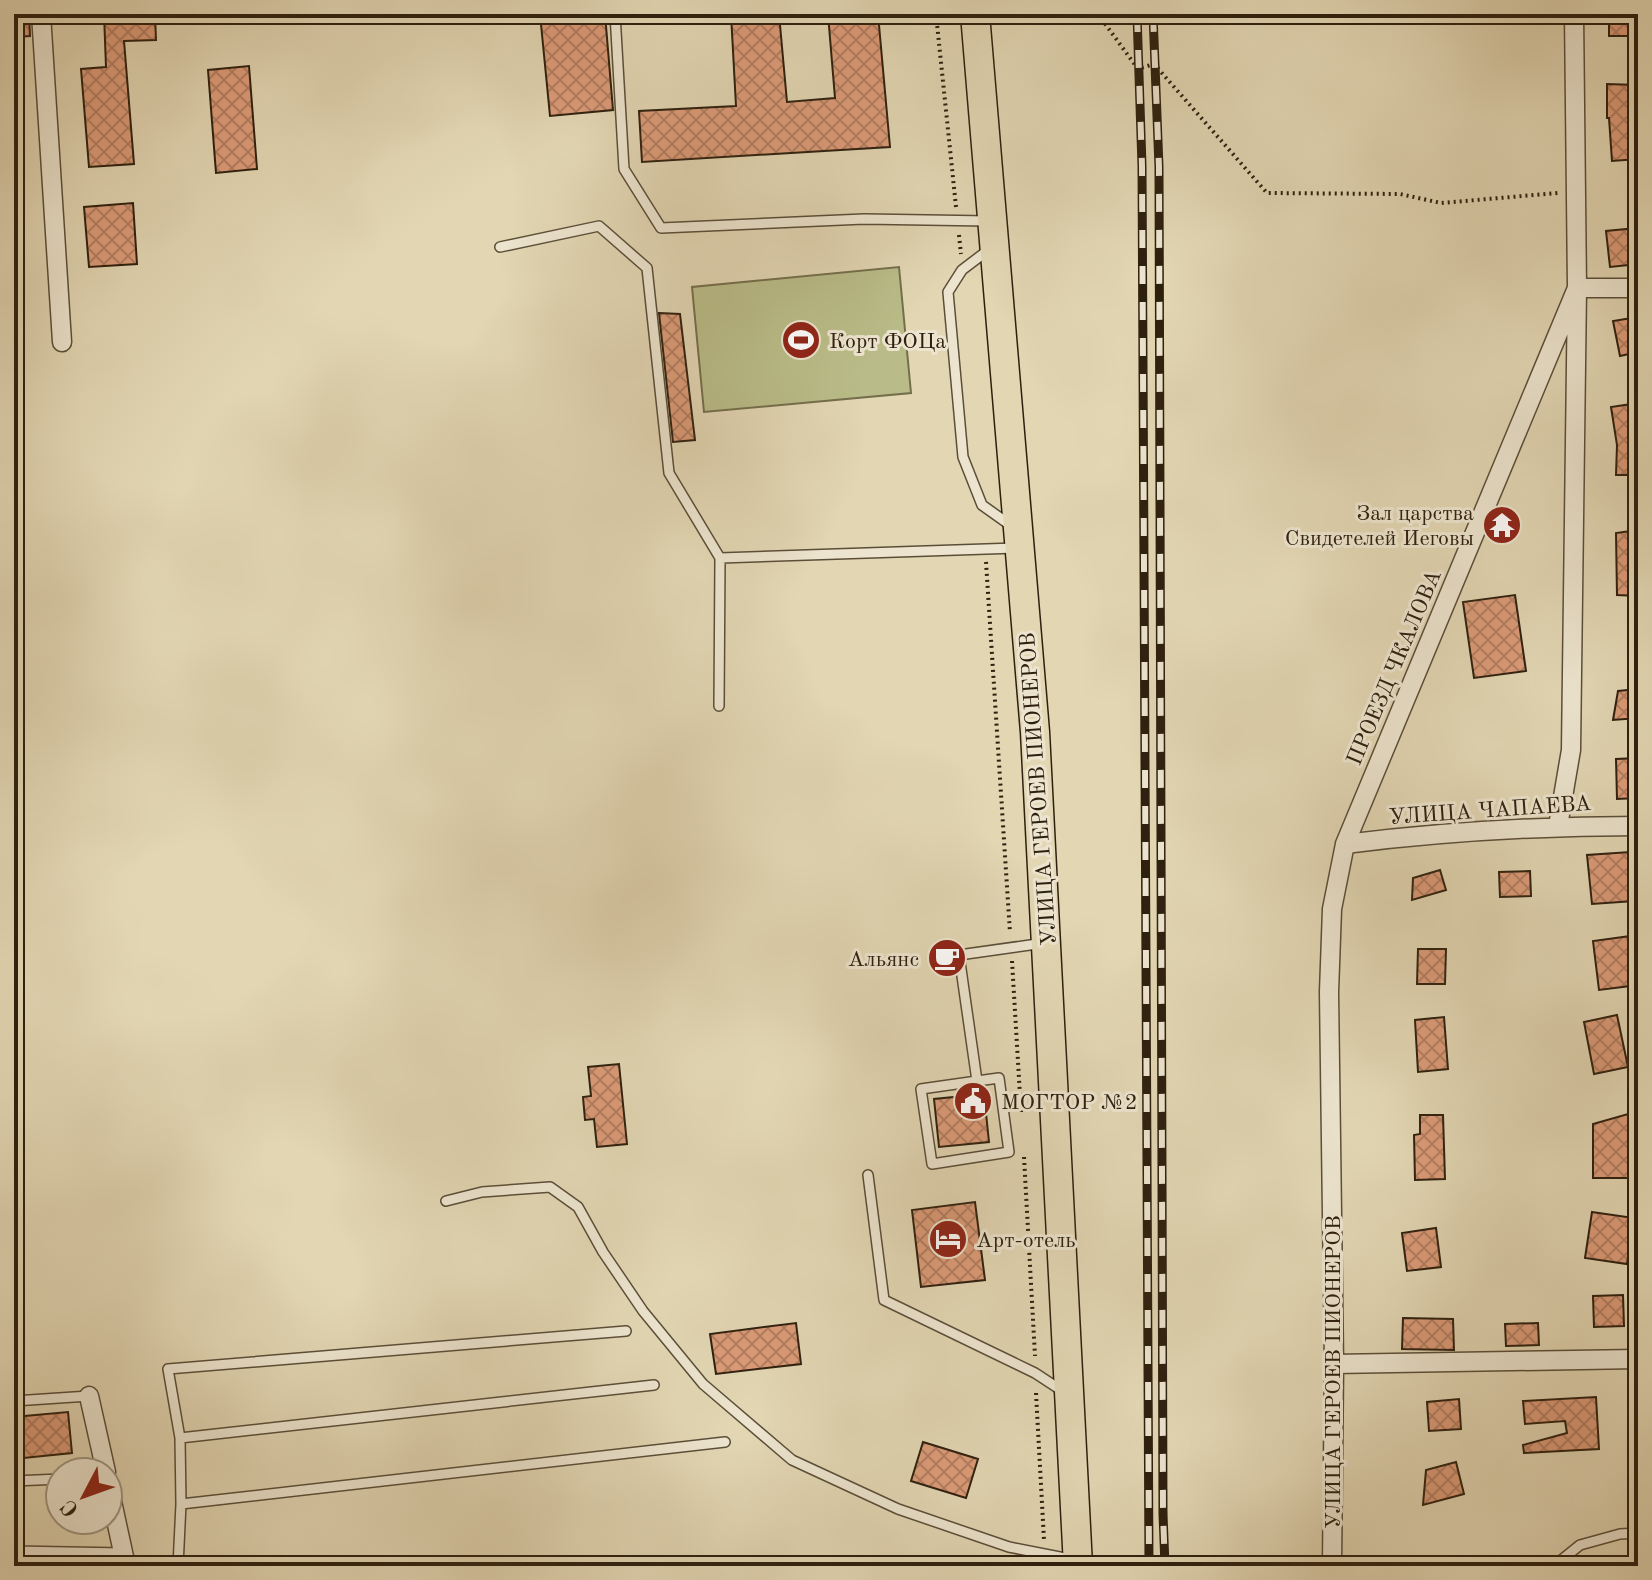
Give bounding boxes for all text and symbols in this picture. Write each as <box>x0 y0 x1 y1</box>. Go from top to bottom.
sports icon: Корт ФОЦа <box>780 319 822 361</box>
place label: Корт ФОЦа <box>829 331 946 353</box>
place label: Зал царства Свидетелей Иеговы <box>1285 503 1474 550</box>
temple icon: Зал царства Свидетелей Иеговы <box>1481 504 1523 546</box>
street label: ПРОЕЗД ЧКАЛОВА <box>1344 567 1446 769</box>
street label: УЛИЦА ГЕРОЕВ ПИОНЕРОВ <box>1017 632 1061 946</box>
street label: УЛИЦА ЧАПАЕВА <box>1388 793 1592 829</box>
cafe icon: Альянс <box>926 937 968 979</box>
place label: Альянс <box>848 949 919 971</box>
public building icon: МОГТОР №2 <box>952 1080 994 1122</box>
place label: МОГТОР №2 <box>1001 1092 1138 1114</box>
street label: УЛИЦА ГЕРОЕВ ПИОНЕРОВ <box>1323 1215 1345 1529</box>
hotel icon: Арт-отель <box>927 1218 969 1260</box>
place label: Арт-отель <box>976 1230 1075 1252</box>
north arrow <box>44 1456 124 1536</box>
text: С <box>57 1495 83 1521</box>

